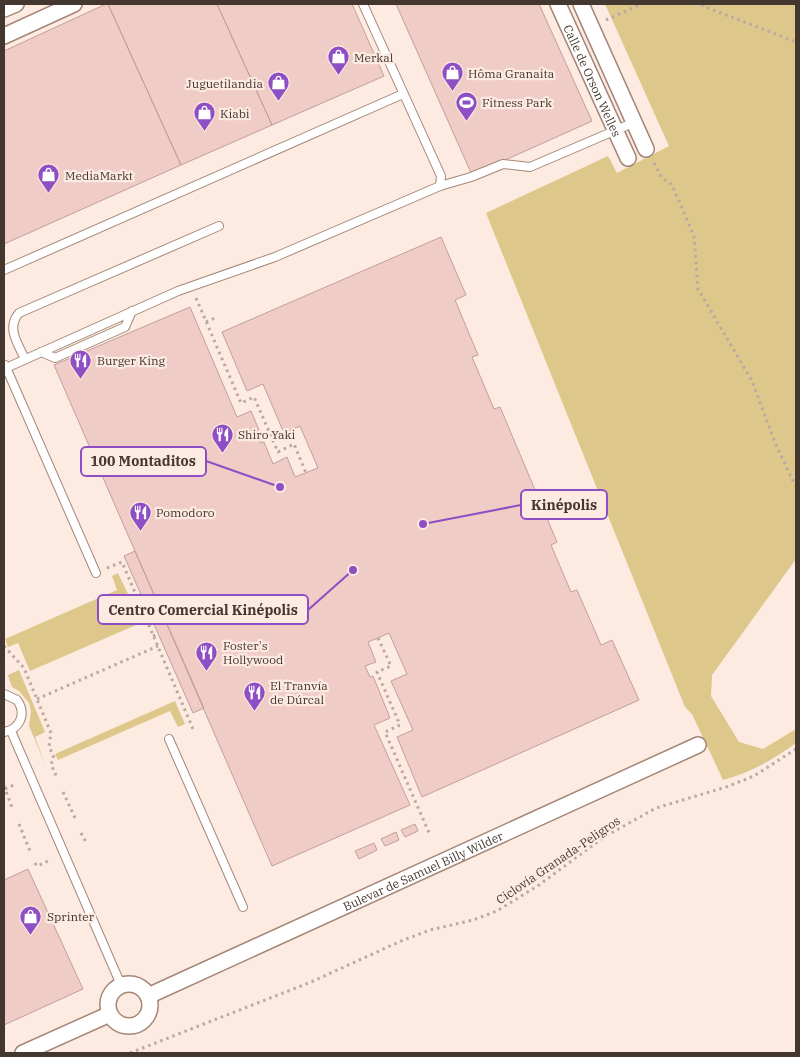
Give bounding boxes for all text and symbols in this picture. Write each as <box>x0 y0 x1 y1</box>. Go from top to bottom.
street label: Calle de Orson Welles <box>561 22 625 139</box>
shop icon: Merkal <box>326 45 350 76</box>
place label: Merkal <box>354 50 394 65</box>
shop icon: Hôma Granaita <box>440 61 464 92</box>
place label: Hôma Granaita <box>468 66 555 81</box>
shop icon: Juguetilandia <box>267 71 291 102</box>
place label: Juguetilandia <box>186 76 263 91</box>
sports icon: Fitness Park <box>454 90 478 121</box>
place label: Fitness Park <box>482 95 552 110</box>
shop icon: Kiabi <box>192 101 216 132</box>
place label: Kiabi <box>220 106 250 121</box>
shop icon: MediaMarkt <box>37 163 61 194</box>
place label: MediaMarkt <box>65 168 133 183</box>
restaurant icon: Burger King <box>69 348 93 379</box>
place label: Burger King <box>97 353 166 368</box>
restaurant icon: Shiro Yaki <box>210 422 234 453</box>
place label: Shiro Yaki <box>238 427 296 442</box>
callout: 100 Montaditos <box>81 447 206 476</box>
text: 100 Montaditos <box>90 452 196 470</box>
callout: Kinépolis <box>521 490 607 519</box>
text: Kinépolis <box>531 496 597 514</box>
restaurant icon: Pomodoro <box>128 500 152 531</box>
place label: Pomodoro <box>156 505 215 520</box>
callout: Centro Comercial Kinépolis <box>98 595 308 624</box>
text: Centro Comercial Kinépolis <box>108 601 298 619</box>
place label: Foster's Hollywood <box>223 638 283 667</box>
restaurant icon: Foster's Hollywood <box>195 640 219 671</box>
place label: El Tranvía de Dúrcal <box>270 678 328 707</box>
restaurant icon: El Tranvía de Dúrcal <box>242 680 266 711</box>
street label: Ciclovía Granada-Peligros <box>493 813 623 907</box>
street label: Bulevar de Samuel Billy Wilder <box>340 827 506 914</box>
shop icon: Sprinter <box>19 904 43 935</box>
place label: Sprinter <box>47 909 95 924</box>

